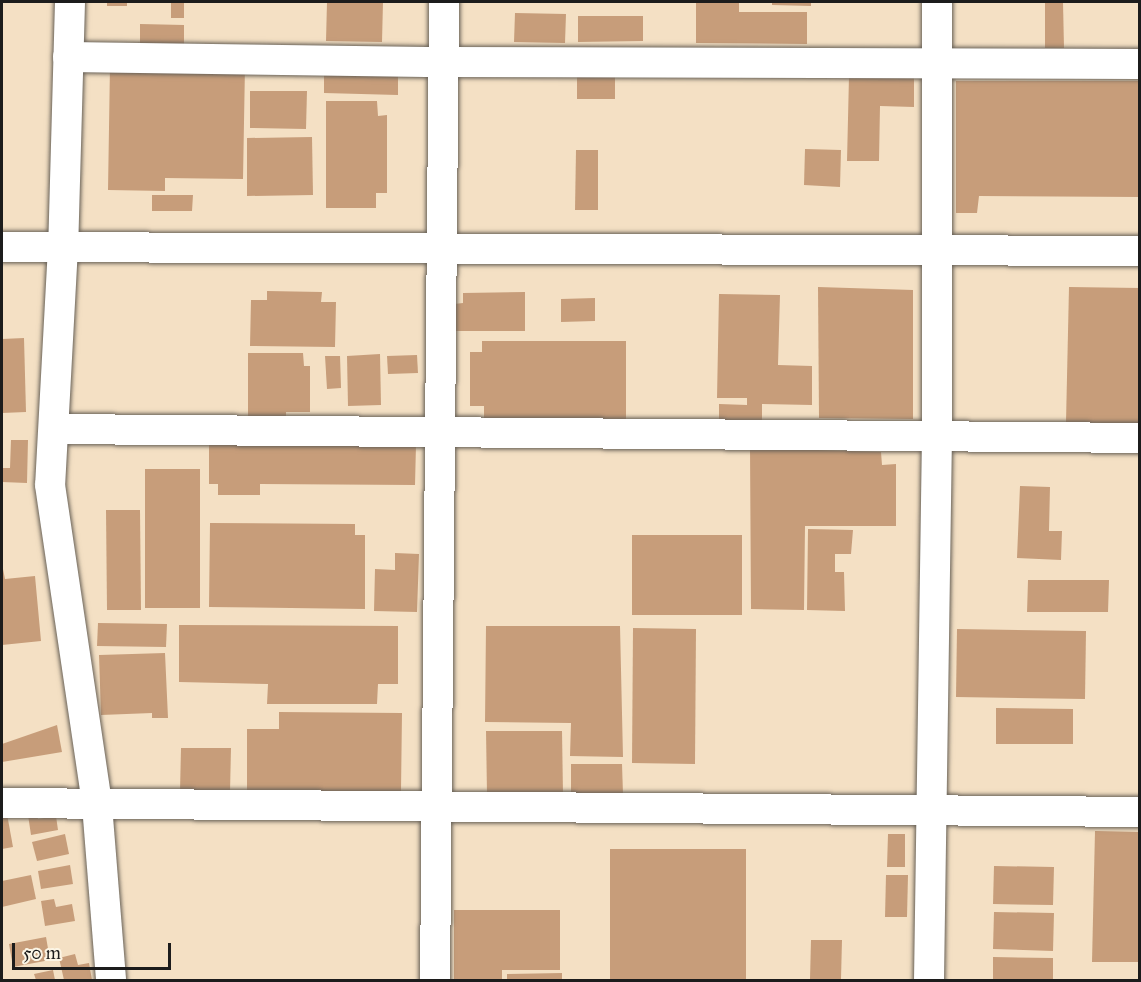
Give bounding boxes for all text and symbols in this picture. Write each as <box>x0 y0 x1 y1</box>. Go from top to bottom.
scale bar <box>15 931 174 969</box>
text: 50 m <box>23 942 61 964</box>

